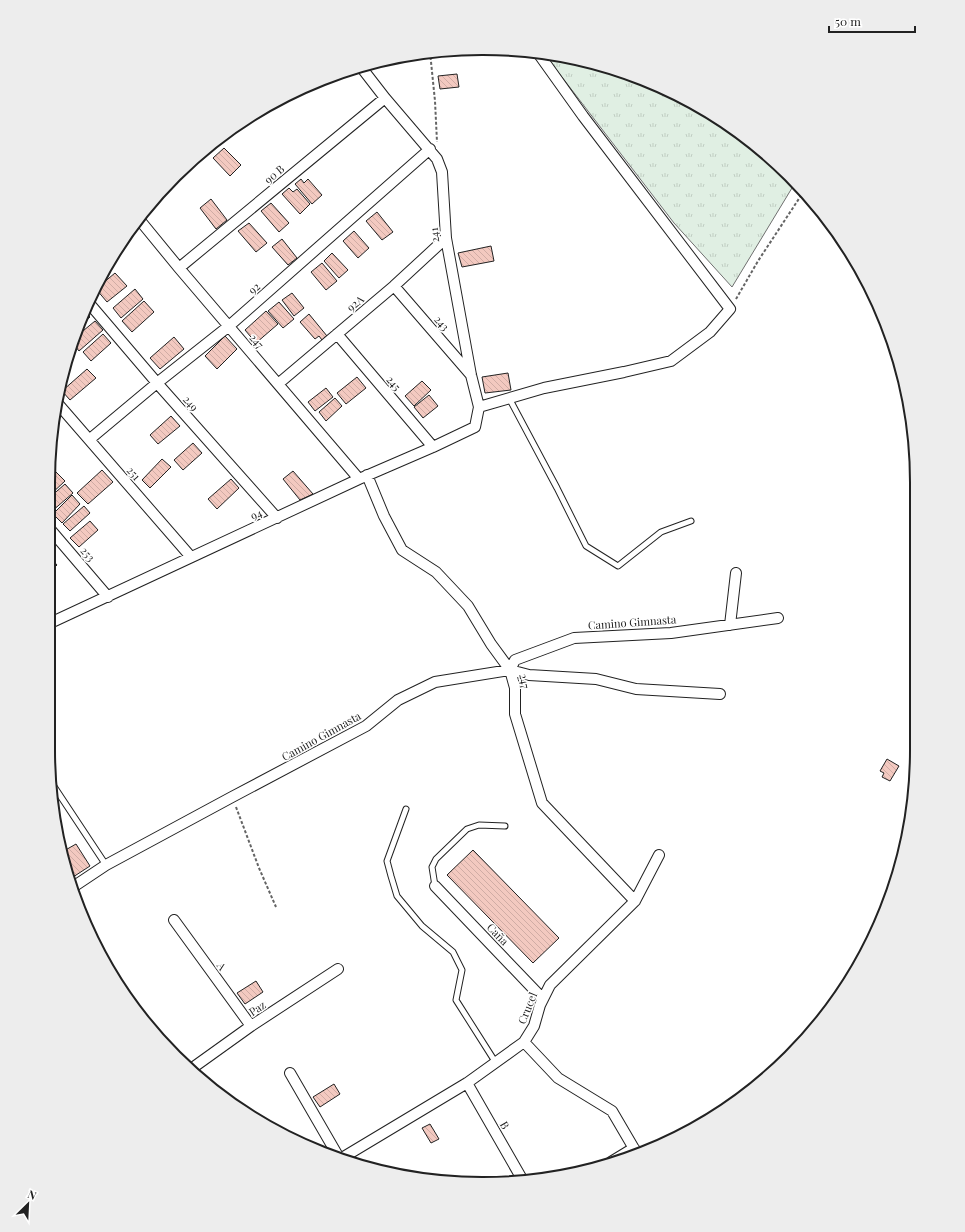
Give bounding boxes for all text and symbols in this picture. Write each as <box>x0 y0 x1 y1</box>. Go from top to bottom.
scale bar <box>829 8 915 34</box>
text: 50 m <box>835 13 861 29</box>
street label: 90 B <box>261 161 287 187</box>
street label: 241 <box>426 227 442 243</box>
street label: 92 <box>245 279 263 297</box>
street label: 92A <box>343 291 367 314</box>
street label: 243 <box>431 312 453 334</box>
street label: 247 <box>246 330 268 352</box>
street label: 245 <box>383 372 405 394</box>
street label: 249 <box>180 392 202 414</box>
street label: 251 <box>124 463 144 483</box>
street label: 94 <box>248 505 265 523</box>
street label: 253 <box>77 543 99 565</box>
street label: Camino Gimnasta <box>587 611 677 633</box>
street label: 247 <box>516 672 534 690</box>
street label: Camino Gimnasta <box>279 708 364 764</box>
street label: Caña <box>484 920 512 949</box>
street label: A <box>213 958 230 973</box>
street label: Crucel <box>514 990 540 1026</box>
street label: Paz <box>246 997 268 1019</box>
street label: B <box>497 1118 513 1132</box>
north arrow <box>8 1184 48 1224</box>
text: N <box>26 1186 39 1203</box>

